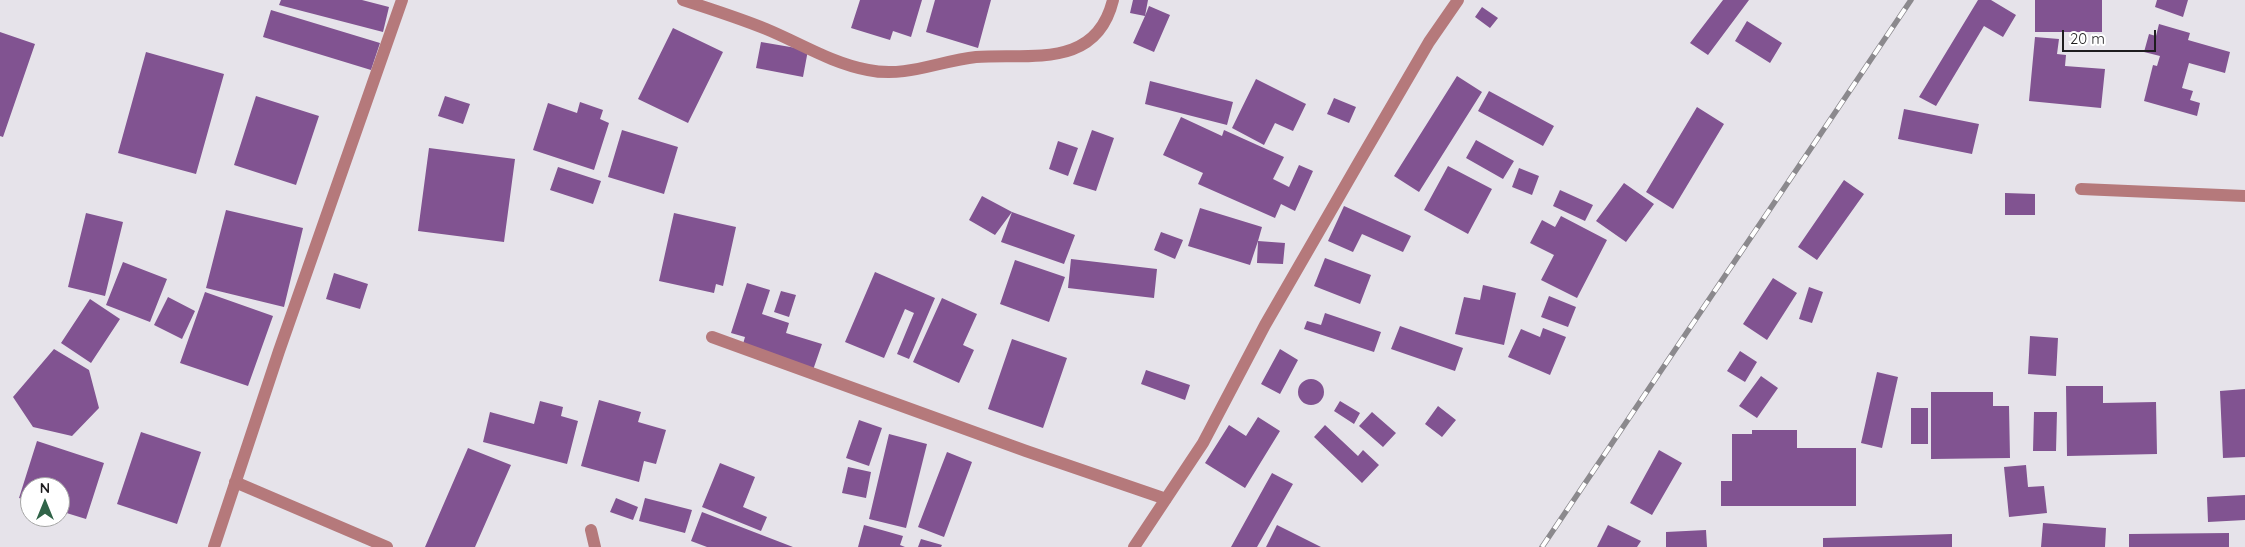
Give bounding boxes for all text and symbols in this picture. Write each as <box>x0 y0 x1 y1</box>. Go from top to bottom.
scale bar <box>2065 20 2159 52</box>
text: 20 m <box>2070 29 2105 48</box>
north arrow <box>20 477 70 527</box>
text: N <box>40 479 50 497</box>

